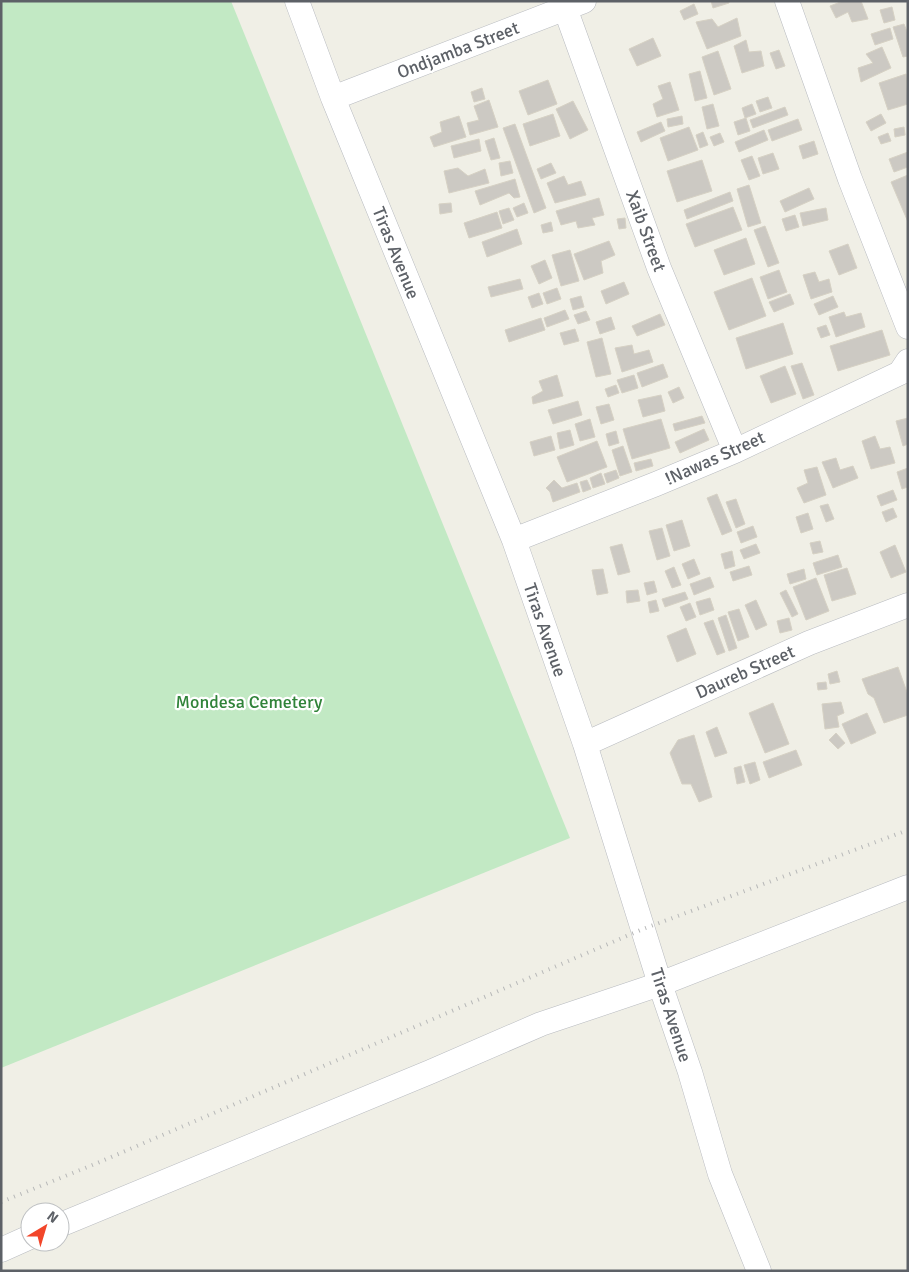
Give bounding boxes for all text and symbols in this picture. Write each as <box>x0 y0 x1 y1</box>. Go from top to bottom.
street label: Ondjamba Street <box>394 17 522 83</box>
street label: Xaib Street <box>621 187 671 275</box>
street label: Tiras Avenue <box>368 204 424 302</box>
street label: !Nawas Street <box>662 426 768 490</box>
street label: Tiras Avenue <box>519 580 571 680</box>
street label: Daureb Street <box>692 640 798 704</box>
park label: Mondesa Cemetery <box>176 691 323 713</box>
street label: Tiras Avenue <box>645 965 697 1065</box>
north arrow <box>20 1202 70 1252</box>
text: N <box>44 1207 62 1227</box>

